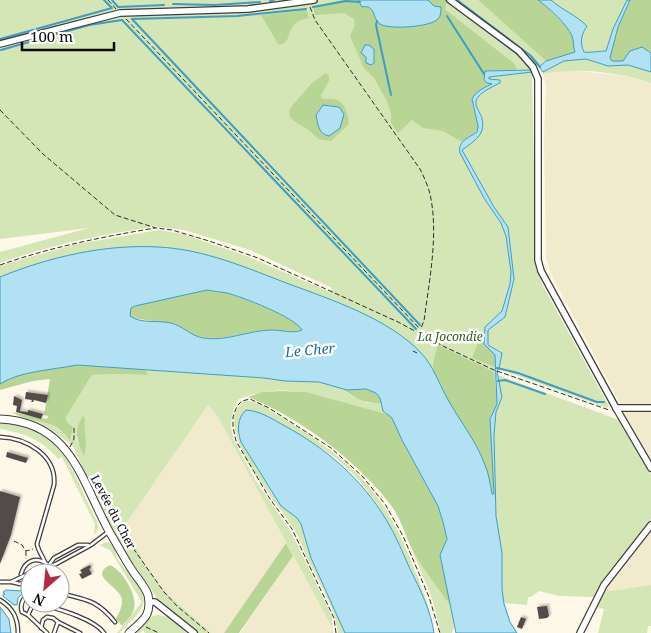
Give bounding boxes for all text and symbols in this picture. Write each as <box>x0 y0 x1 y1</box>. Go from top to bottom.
scale bar <box>22 20 115 52</box>
text: 100 m <box>30 26 73 46</box>
park label: La Jocondie <box>416 328 483 345</box>
water label: Le Cher <box>283 338 336 361</box>
street label: Levée du Cher <box>87 472 140 552</box>
north arrow <box>20 563 70 613</box>
text: N <box>30 589 48 611</box>

